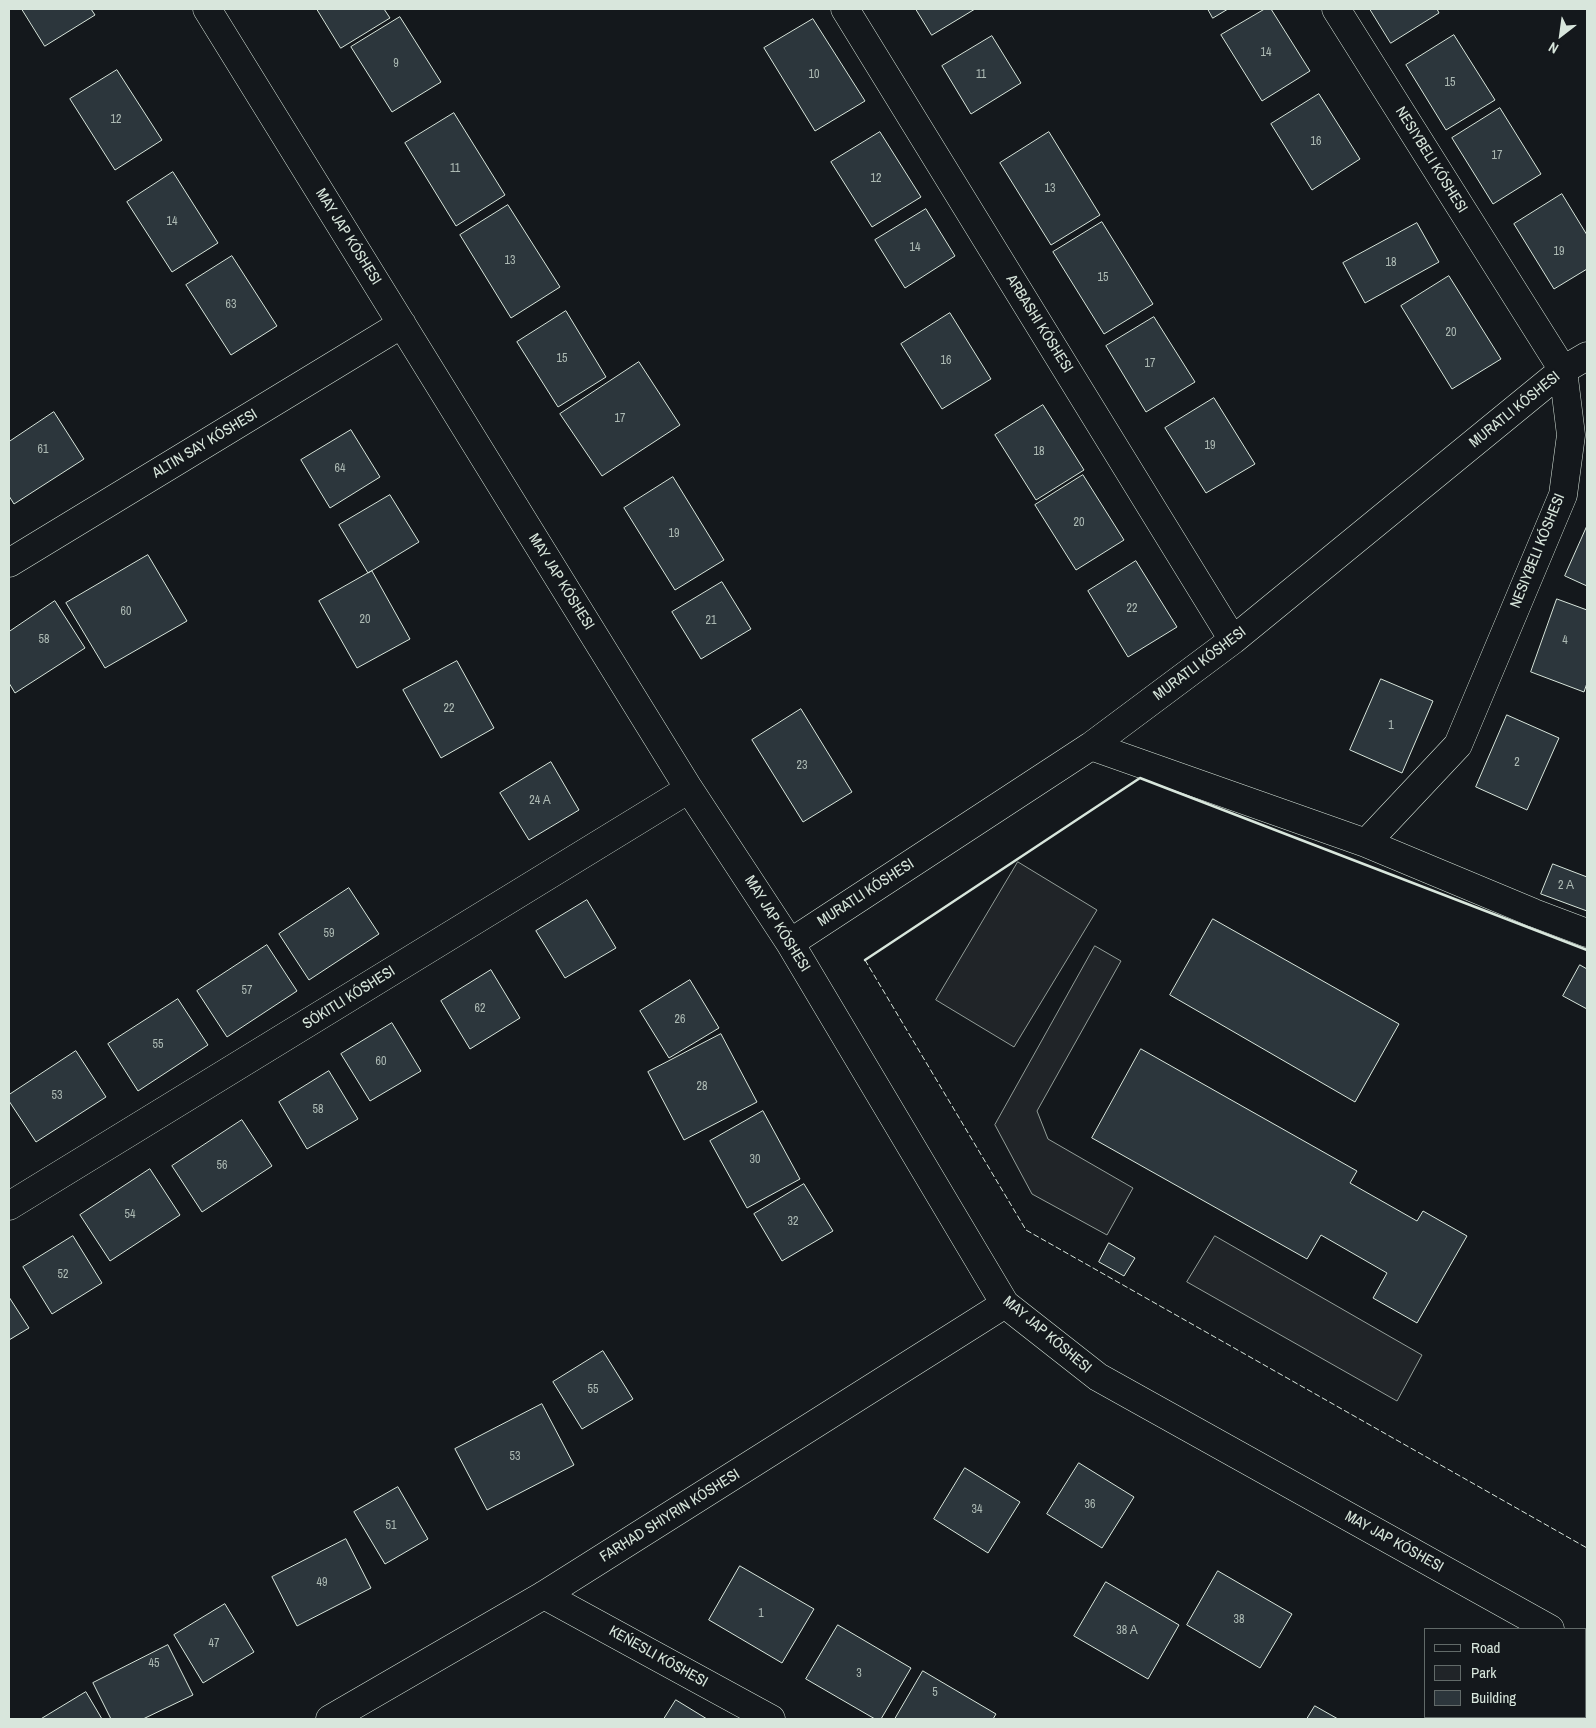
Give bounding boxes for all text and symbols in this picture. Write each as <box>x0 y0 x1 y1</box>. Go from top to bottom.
north arrow <box>1536 10 1586 60</box>
text: N <box>1545 38 1562 58</box>
house number: 14 <box>1261 46 1271 60</box>
house number: 9 <box>393 57 399 71</box>
house number: 10 <box>809 68 819 82</box>
house number: 11 <box>976 68 986 82</box>
house number: 15 <box>1445 76 1455 90</box>
street label: NESIYBELI KÓSHESI <box>1391 104 1471 216</box>
house number: 12 <box>111 113 121 127</box>
house number: 16 <box>1311 135 1321 149</box>
house number: 17 <box>1492 149 1502 163</box>
house number: 11 <box>450 162 460 176</box>
house number: 12 <box>871 172 881 186</box>
house number: 13 <box>1045 182 1055 196</box>
street label: MAY JAP KÓSHESI <box>311 186 385 288</box>
house number: 14 <box>167 215 177 229</box>
house number: 14 <box>910 241 920 255</box>
house number: 19 <box>1554 245 1564 259</box>
house number: 13 <box>505 254 515 268</box>
house number: 18 <box>1386 256 1396 270</box>
house number: 15 <box>1098 271 1108 285</box>
street label: ARBASHI KÓSHESI <box>1002 272 1076 376</box>
house number: 63 <box>226 298 236 312</box>
house number: 20 <box>1446 326 1456 340</box>
house number: 15 <box>557 352 567 366</box>
house number: 16 <box>941 354 951 368</box>
house number: 17 <box>1145 357 1155 371</box>
street label: MURATLI KÓSHESI <box>1466 368 1564 452</box>
street label: ALTIN SAY KÓSHESI <box>149 406 261 482</box>
house number: 17 <box>615 412 625 426</box>
house number: 19 <box>1205 439 1215 453</box>
house number: 61 <box>38 443 48 457</box>
house number: 18 <box>1034 445 1044 459</box>
house number: 64 <box>335 462 345 476</box>
street label: NESIYBELI KÓSHESI <box>1507 491 1569 611</box>
house number: 20 <box>1074 516 1084 530</box>
house number: 19 <box>669 527 679 541</box>
street label: MAY JAP KÓSHESI <box>524 531 598 633</box>
house number: 22 <box>1127 602 1137 616</box>
house number: 60 <box>121 605 131 619</box>
house number: 20 <box>360 613 370 627</box>
house number: 21 <box>706 614 716 628</box>
street label: MURATLI KÓSHESI <box>1150 623 1250 705</box>
house number: 58 <box>39 633 49 647</box>
house number: 4 <box>1562 634 1568 648</box>
house number: 22 <box>444 702 454 716</box>
house number: 1 <box>1388 719 1394 733</box>
house number: 2 <box>1514 756 1520 770</box>
house number: 23 <box>797 759 807 773</box>
house number: 24 А <box>529 794 551 808</box>
street label: MURATLI KÓSHESI <box>814 855 918 931</box>
street label: MAY JAP KÓSHESI <box>740 873 814 975</box>
house number: 2 А <box>1558 879 1574 893</box>
house number: 59 <box>324 927 334 941</box>
street label: SÓKITLI KÓSHESI <box>300 962 398 1034</box>
house number: 57 <box>242 984 252 998</box>
house number: 62 <box>475 1002 485 1016</box>
house number: 26 <box>675 1013 685 1027</box>
house number: 55 <box>153 1038 163 1052</box>
house number: 60 <box>376 1055 386 1069</box>
house number: 28 <box>697 1080 707 1094</box>
house number: 53 <box>52 1089 62 1103</box>
house number: 58 <box>313 1103 323 1117</box>
house number: 30 <box>750 1153 760 1167</box>
house number: 56 <box>217 1159 227 1173</box>
house number: 54 <box>125 1208 135 1222</box>
house number: 32 <box>788 1215 798 1229</box>
house number: 52 <box>58 1268 68 1282</box>
street label: MAY JAP KÓSHESI <box>999 1293 1095 1377</box>
house number: 55 <box>588 1383 598 1397</box>
house number: 53 <box>510 1450 520 1464</box>
street label: FARHAD SHIYRIN KÓSHESI <box>597 1466 743 1566</box>
house number: 36 <box>1085 1498 1095 1512</box>
house number: 34 <box>972 1503 982 1517</box>
street label: MAY JAP KÓSHESI <box>1342 1508 1446 1576</box>
house number: 51 <box>386 1519 396 1533</box>
house number: 49 <box>317 1576 327 1590</box>
house number: 1 <box>758 1607 764 1621</box>
house number: 38 <box>1234 1613 1244 1627</box>
street label: KEŃESLI KÓSHESI <box>606 1622 710 1692</box>
house number: 38 А <box>1116 1624 1138 1638</box>
legend <box>1424 1628 1586 1718</box>
house number: 47 <box>209 1637 219 1651</box>
text: Road <box>1471 1637 1500 1658</box>
house number: 45 <box>149 1657 159 1671</box>
text: Park <box>1471 1662 1496 1683</box>
house number: 3 <box>856 1667 862 1681</box>
house number: 5 <box>932 1686 938 1700</box>
text: Building <box>1471 1687 1516 1708</box>

